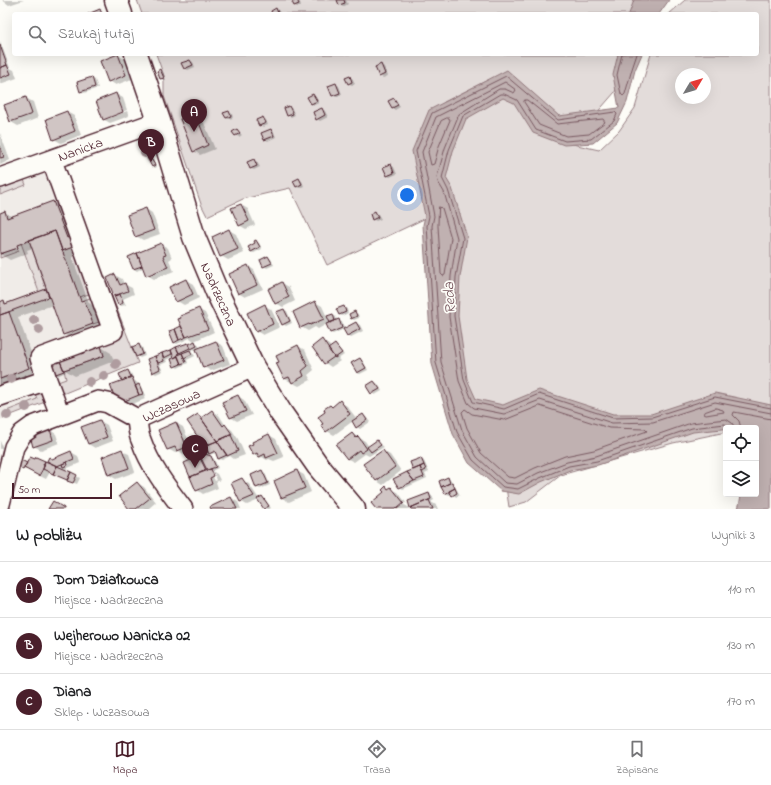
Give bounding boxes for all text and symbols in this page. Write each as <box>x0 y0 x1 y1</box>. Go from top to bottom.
search box <box>12 12 759 56</box>
icon: search <box>26 23 48 45</box>
text: Szukaj tutaj <box>58 23 134 45</box>
north arrow <box>675 68 711 104</box>
pin: A <box>181 99 207 132</box>
pin: B <box>138 129 164 162</box>
street label: Nanicka <box>55 133 106 168</box>
your location <box>397 185 417 205</box>
street label: Nadrzeczna <box>194 259 241 330</box>
water label: Reda <box>438 281 462 314</box>
street label: Wczasowa <box>139 384 204 429</box>
map controls <box>723 425 759 497</box>
button: locate <box>723 425 759 461</box>
pin: C <box>182 435 208 468</box>
button: layers <box>723 461 759 497</box>
scale bar <box>12 481 112 500</box>
text: 50 m <box>18 482 40 498</box>
text: W pobliżu <box>16 523 82 548</box>
text: Wyniki: 3 <box>711 526 755 545</box>
text: Dom Działkowca <box>54 569 159 591</box>
text: A <box>25 580 33 599</box>
text: 110 m <box>728 580 755 599</box>
text: Miejsce · Nadrzeczna <box>54 591 163 610</box>
text: Wejherowo Nanicka 02 <box>54 625 190 647</box>
text: B <box>25 636 33 655</box>
text: 130 m <box>727 636 755 655</box>
text: Miejsce · Nadrzeczna <box>54 647 163 666</box>
text: Diana <box>54 681 91 703</box>
text: C <box>25 692 33 711</box>
text: 170 m <box>727 692 755 711</box>
text: Sklep · Wczasowa <box>54 703 150 722</box>
tab: Mapa <box>113 738 137 778</box>
tab: Trasa <box>363 738 390 778</box>
tab: Zapisane <box>616 738 658 778</box>

